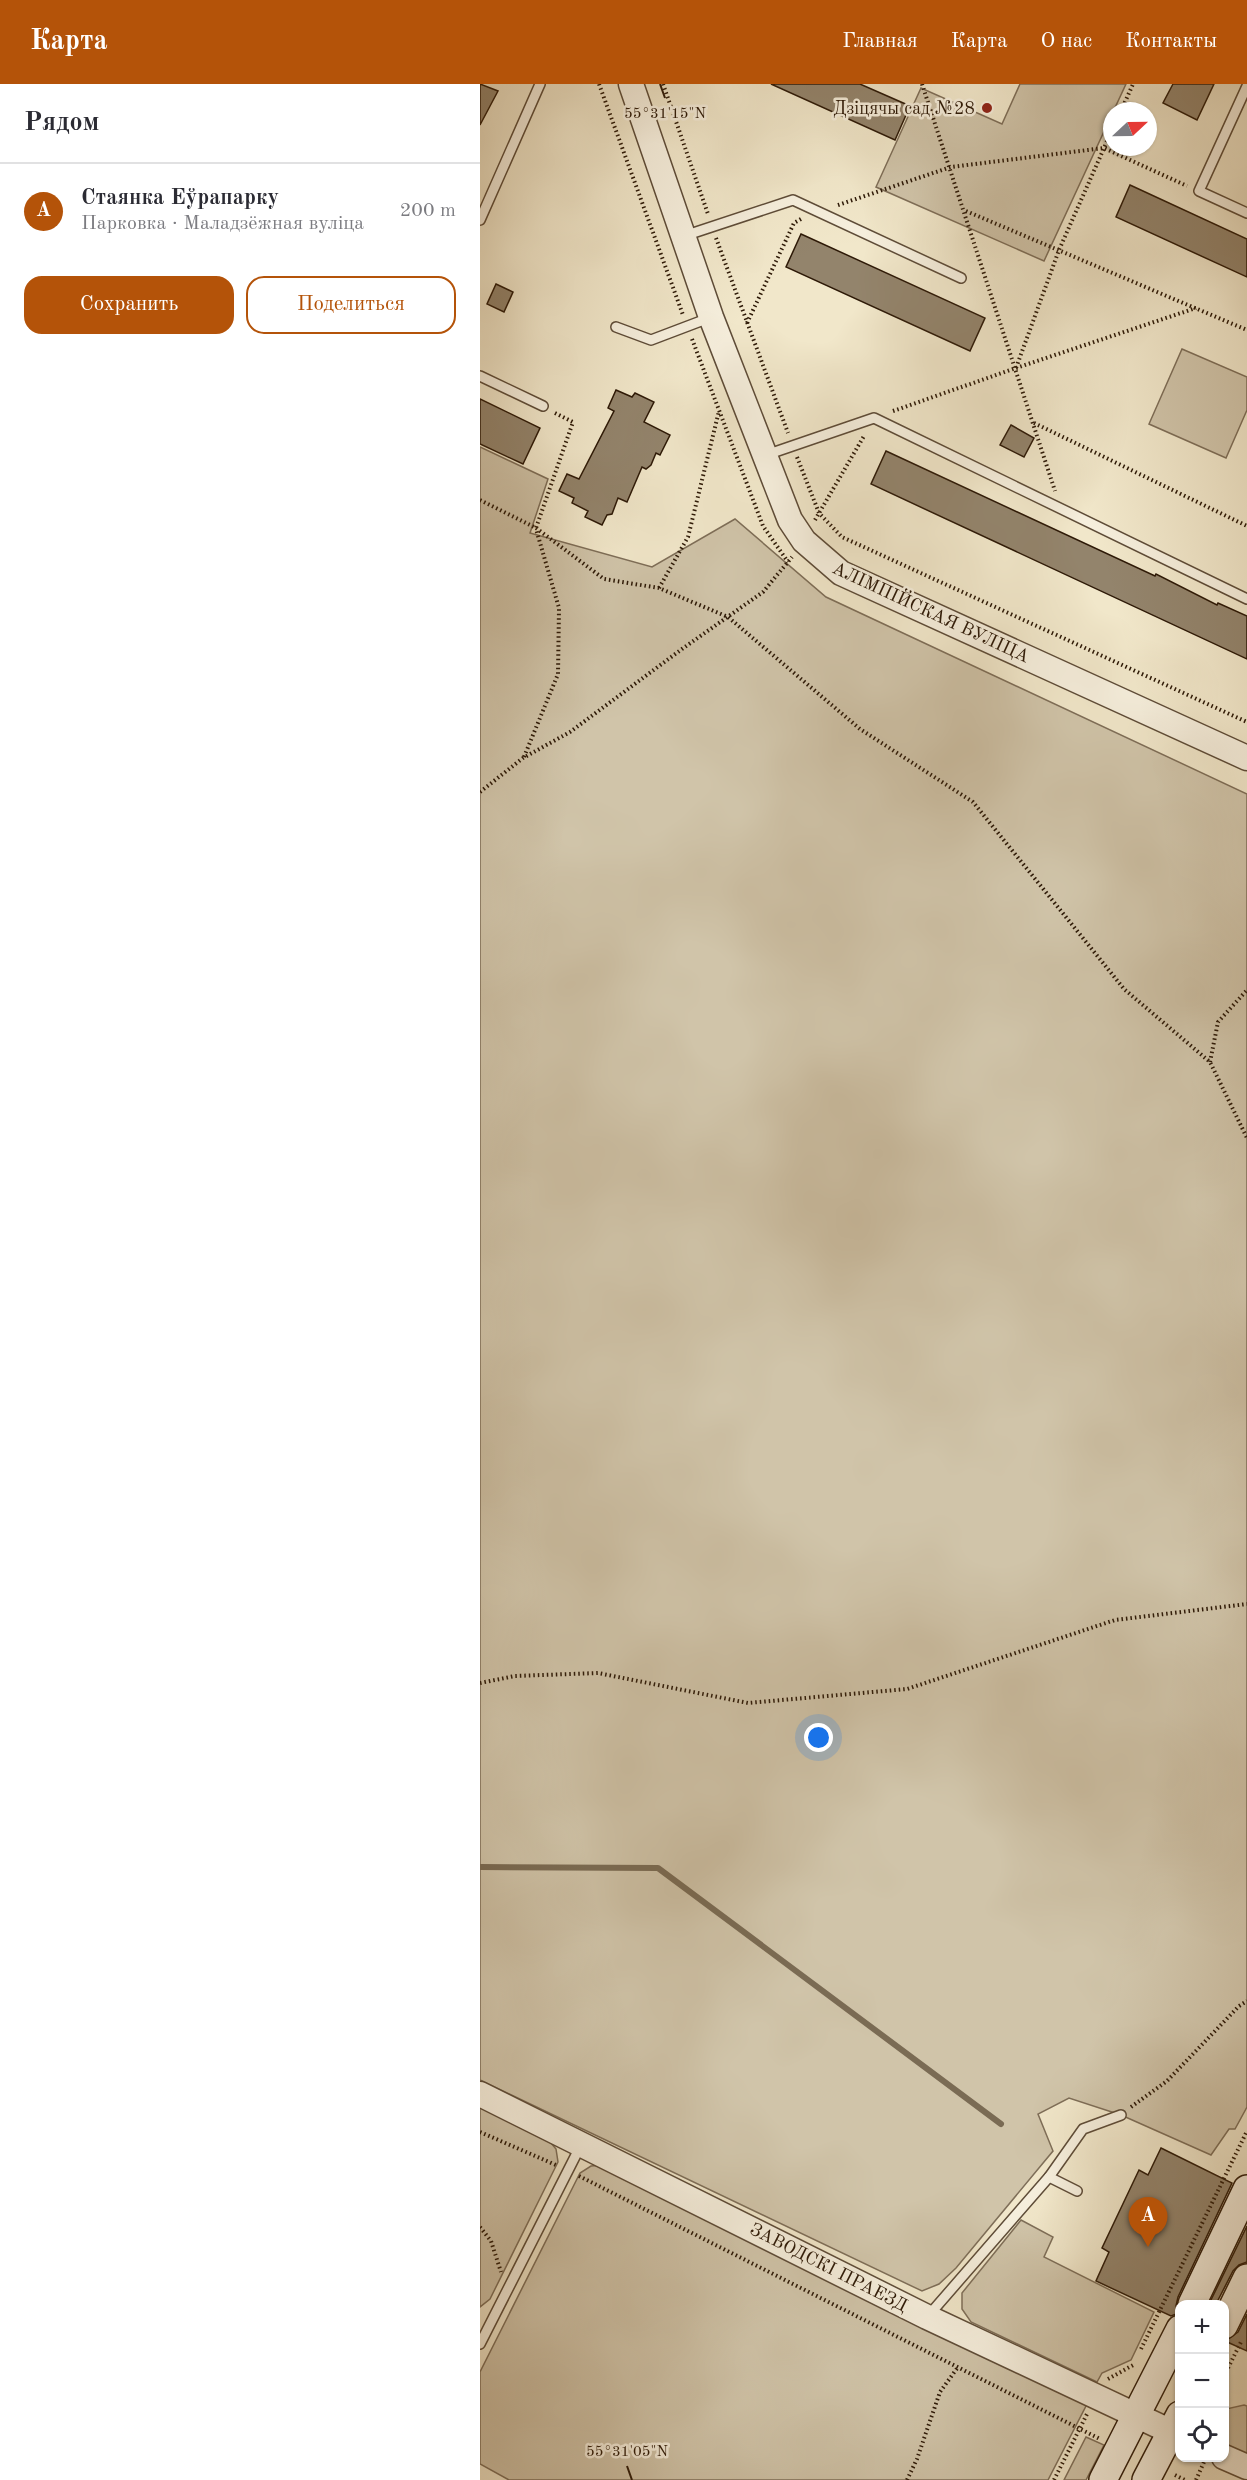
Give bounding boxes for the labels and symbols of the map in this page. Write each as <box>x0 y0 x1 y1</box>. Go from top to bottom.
place label: Дзіцячы сад №28 <box>833 100 975 118</box>
marker: Дзіцячы сад №28 <box>980 101 994 115</box>
north arrow <box>1103 102 1157 156</box>
text: 55°31'15"N <box>624 107 706 122</box>
street label: АЛІМПІЙСКАЯ ВУЛІЦА <box>829 556 1034 667</box>
your location <box>804 1723 833 1752</box>
pin: A <box>1128 2198 1168 2247</box>
street label: ЗАВОДСКІ ПРАЕЗД <box>747 2220 910 2316</box>
text: 55°31'05"N <box>586 2445 668 2460</box>

